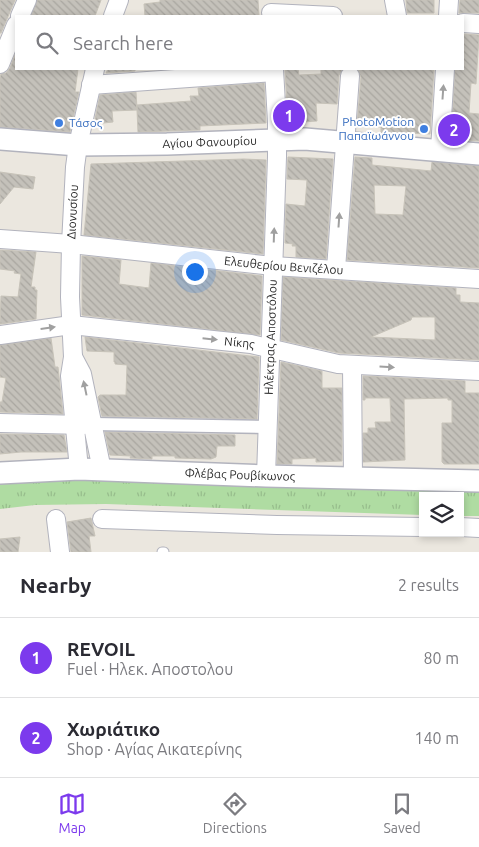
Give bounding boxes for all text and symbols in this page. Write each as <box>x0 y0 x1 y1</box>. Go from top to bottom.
search box <box>15 15 464 70</box>
icon: search <box>33 29 61 57</box>
text: Search here <box>73 32 173 54</box>
one-way arrow <box>440 83 448 99</box>
pin: 1 <box>273 97 305 135</box>
pin: 2 <box>438 111 470 149</box>
place label: PhotoMotion Παπαϊωάννου <box>338 115 414 142</box>
place label: Τάσος <box>69 116 103 130</box>
marker: Τάσος <box>53 117 65 129</box>
marker: PhotoMotion Παπαϊωάννου <box>418 123 430 135</box>
street label: Αγίου Φανουρίου <box>162 134 257 150</box>
street label: Διονυσίου <box>64 184 80 239</box>
one-way arrow <box>336 212 344 228</box>
one-way arrow <box>270 227 278 243</box>
street label: Ελευθερίου Βενιζέλου <box>224 254 344 276</box>
your location <box>182 259 208 285</box>
street label: Ηλέκτρας Αποστόλου <box>262 279 279 395</box>
one-way arrow <box>41 324 57 332</box>
street label: Νίκης <box>224 334 257 352</box>
one-way arrow <box>202 336 218 344</box>
one-way arrow <box>380 363 396 371</box>
one-way arrow <box>81 380 89 395</box>
street label: Φλέβας Ρουβίκωνος <box>184 466 296 484</box>
map controls <box>419 492 464 537</box>
button: layers <box>419 492 464 537</box>
text: Nearby <box>20 573 91 597</box>
text: 2 results <box>398 576 459 594</box>
text: REVOIL <box>67 638 135 660</box>
text: 1 <box>31 649 41 667</box>
text: 80 m <box>423 649 459 667</box>
text: Fuel · Ηλεκ. Αποστολου <box>67 660 233 678</box>
text: Χωριάτικο <box>67 718 160 740</box>
text: 2 <box>31 729 41 747</box>
text: 140 m <box>414 729 459 747</box>
text: Shop · Αγίας Αικατερίνης <box>67 740 242 758</box>
tab: Map <box>58 790 86 836</box>
tab: Directions <box>203 790 267 836</box>
tab: Saved <box>383 790 421 836</box>

